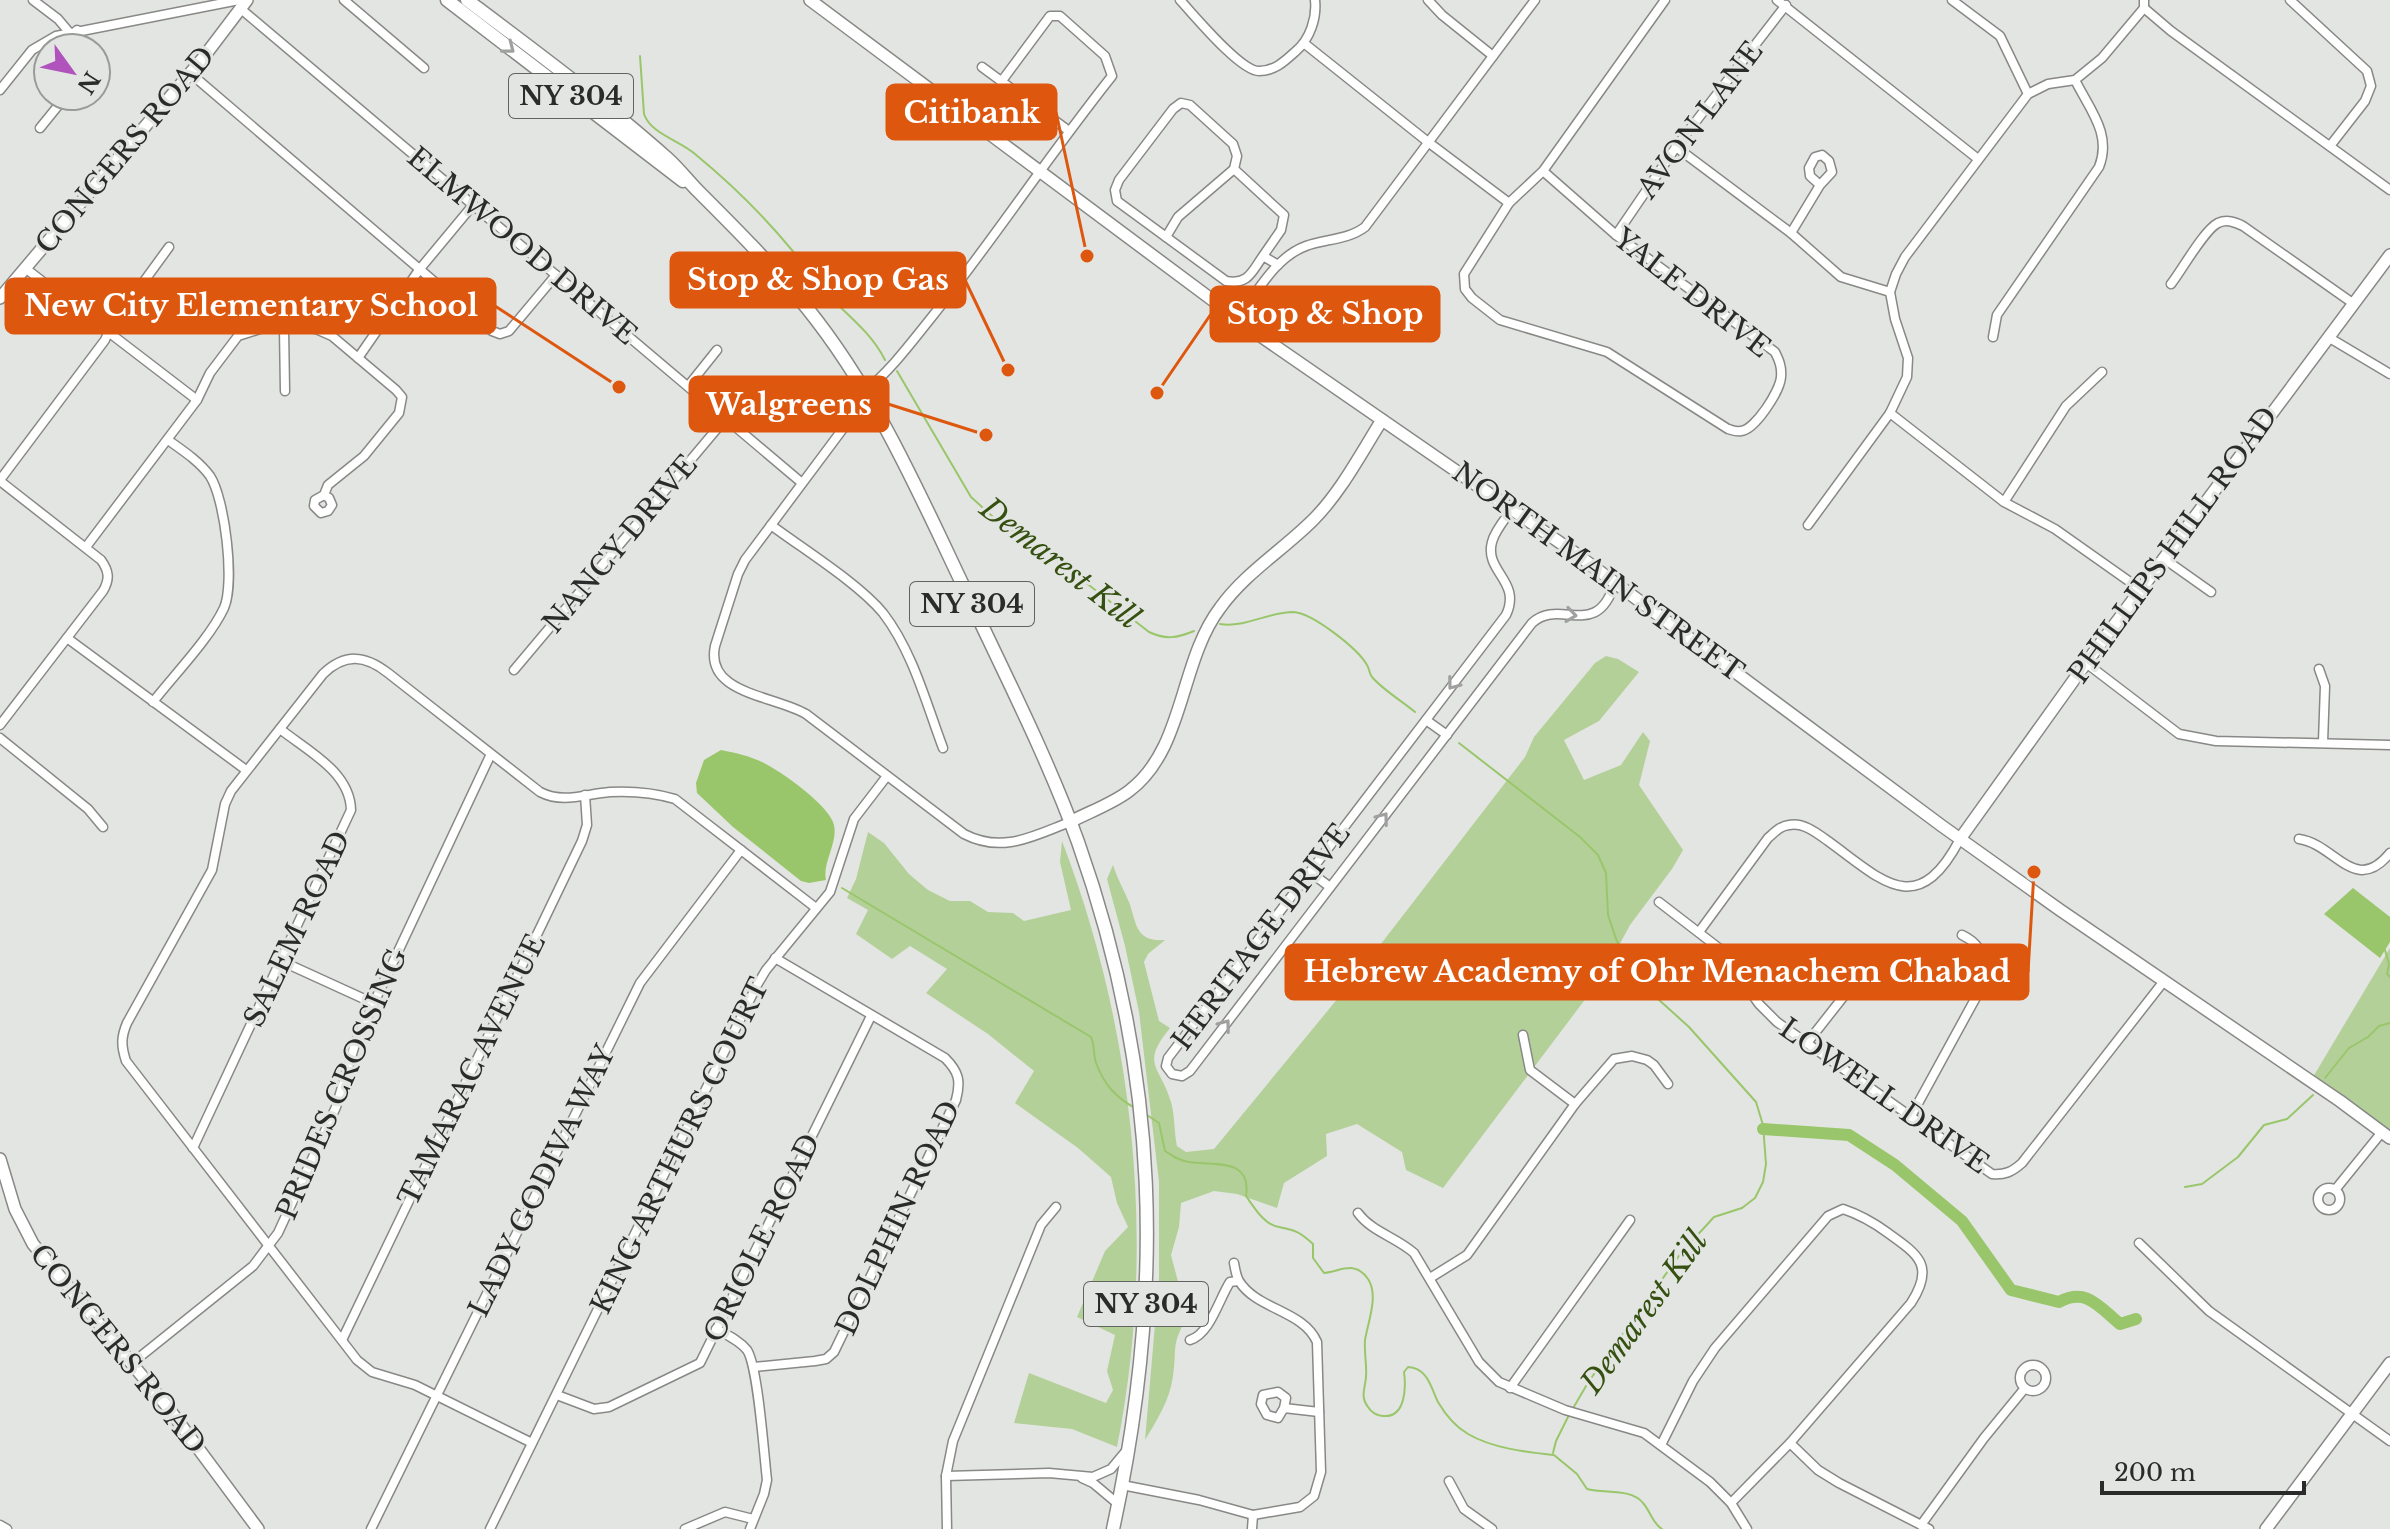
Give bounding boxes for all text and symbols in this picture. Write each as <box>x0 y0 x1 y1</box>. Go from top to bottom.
north arrow <box>32 32 112 112</box>
street label: AVON LANE <box>1629 35 1770 206</box>
one-way arrow <box>500 38 515 52</box>
street label: CONGERS ROAD <box>29 40 221 260</box>
road number: NY 304 <box>509 74 633 118</box>
callout: Citibank <box>887 85 1056 139</box>
text: Citibank <box>904 94 1042 131</box>
street label: ELMWOOD DRIVE <box>400 140 644 352</box>
street label: YALE DRIVE <box>1606 220 1777 365</box>
callout: Stop & Shop Gas <box>671 253 965 307</box>
text: Stop & Shop Gas <box>687 261 949 298</box>
callout: New City Elementary School <box>6 279 495 333</box>
text: New City Elementary School <box>24 287 478 324</box>
callout: Stop & Shop <box>1211 287 1439 341</box>
text: Stop & Shop <box>1227 295 1423 332</box>
callout: Walgreens <box>690 377 888 431</box>
text: Walgreens <box>705 386 872 423</box>
street label: PHILLIPS HILL ROAD <box>2061 400 2285 690</box>
street label: NANCY DRIVE <box>535 448 705 640</box>
street label: NORTH MAIN STREET <box>1446 455 1751 690</box>
water label: Demarest Kill <box>972 489 1147 637</box>
road number: NY 304 <box>910 582 1034 626</box>
one-way arrow <box>1564 606 1578 623</box>
one-way arrow <box>1449 676 1463 690</box>
one-way arrow <box>1373 813 1387 827</box>
street label: HERITAGE DRIVE <box>1164 817 1358 1057</box>
street label: SALEM ROAD <box>236 826 358 1032</box>
street label: TAMARAC AVENUE <box>391 928 553 1212</box>
street label: PRIDES CROSSING <box>269 943 415 1225</box>
callout: Hebrew Academy of Ohr Menachem Chabad <box>1286 945 2028 999</box>
text: Hebrew Academy of Ohr Menachem Chabad <box>1304 953 2011 990</box>
street label: KING ARTHURS COURT <box>583 972 777 1320</box>
street label: LOWELL DRIVE <box>1773 1011 1995 1181</box>
one-way arrow <box>1215 1019 1229 1034</box>
street label: LADY GODIVA WAY <box>461 1039 623 1322</box>
street label: DOLPHIN ROAD <box>828 1095 968 1341</box>
street label: ORIOLE ROAD <box>696 1128 828 1348</box>
water label: Demarest Kill <box>1572 1223 1716 1401</box>
street label: CONGERS ROAD <box>23 1237 213 1461</box>
road number: NY 304 <box>1084 1282 1208 1326</box>
scale bar <box>2102 1445 2304 1495</box>
text: 200 m <box>2114 1458 2196 1487</box>

